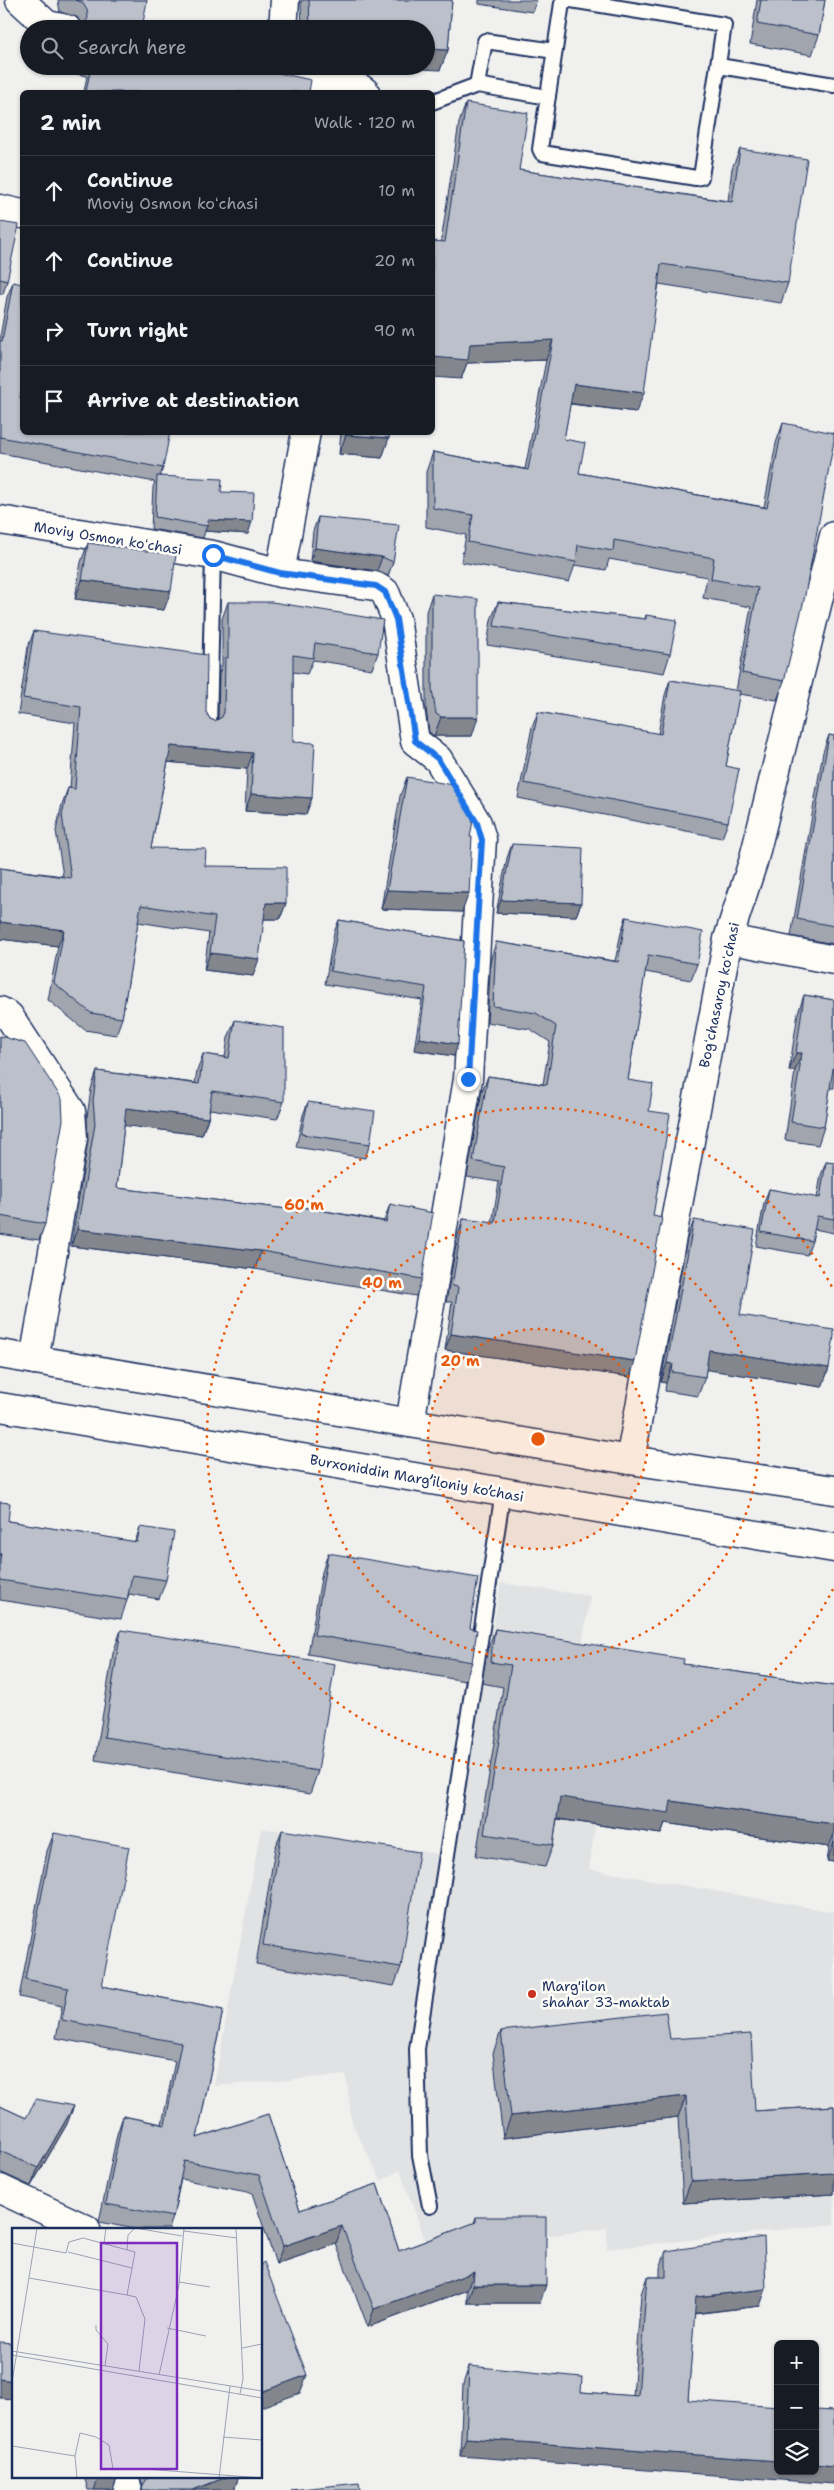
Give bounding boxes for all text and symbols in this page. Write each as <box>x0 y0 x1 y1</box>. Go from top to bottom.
search box <box>20 20 435 75</box>
icon: search <box>38 34 66 62</box>
text: Search here <box>78 35 187 60</box>
text: 2 min <box>40 109 101 137</box>
text: Walk · 120 m <box>314 112 415 133</box>
text: Continue <box>87 168 173 193</box>
icon: ahead <box>40 177 68 205</box>
text: 10 m <box>378 180 415 201</box>
text: Moviy Osmon koʻchasi <box>87 193 258 214</box>
icon: ahead <box>40 247 68 275</box>
text: Continue <box>87 248 173 273</box>
text: 20 m <box>374 250 415 271</box>
icon: right <box>40 317 68 345</box>
text: Turn right <box>87 318 188 343</box>
text: 90 m <box>374 320 415 341</box>
icon: arrive <box>40 387 68 415</box>
text: Arrive at destination <box>87 388 299 413</box>
street label: Moviy Osmon koʻchasi <box>33 517 183 559</box>
route start <box>202 544 225 567</box>
street label: Bogʻchasaroy koʻchasi <box>695 921 743 1069</box>
route end <box>457 1068 480 1091</box>
text: 60 m <box>284 1195 324 1215</box>
text: 40 m <box>362 1273 402 1293</box>
text: 20 m <box>440 1351 480 1371</box>
centre of rings <box>529 1430 547 1448</box>
street label: Burxoniddin Marg’iloniy ko’chasi <box>309 1450 525 1506</box>
place label: Marg'ilon shahar 33-maktab <box>542 1977 670 2011</box>
marker: Marg'ilon shahar 33-maktab <box>526 1988 538 2000</box>
inset map <box>12 2228 262 2478</box>
map controls <box>774 2340 819 2475</box>
button: + <box>774 2340 819 2385</box>
button: − <box>774 2385 819 2430</box>
button: layers <box>774 2430 819 2475</box>

